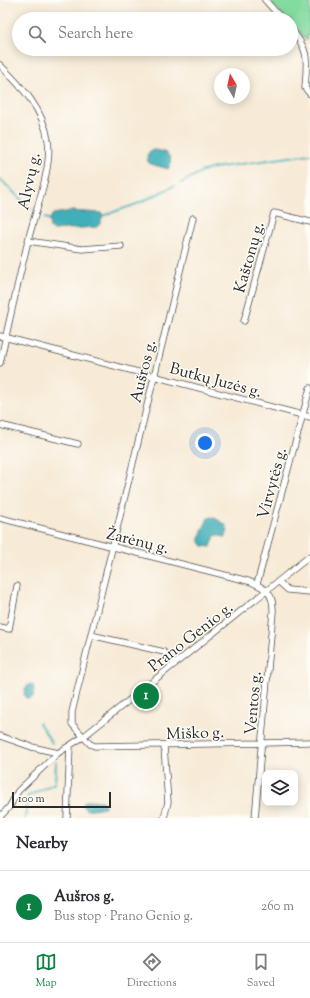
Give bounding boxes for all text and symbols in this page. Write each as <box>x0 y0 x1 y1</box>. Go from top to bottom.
search box <box>12 12 298 56</box>
icon: search <box>26 23 48 45</box>
text: Search here <box>58 24 133 45</box>
north arrow <box>214 68 250 104</box>
street label: Alyvų g. <box>13 151 48 212</box>
street label: Kaštonų g. <box>229 219 272 296</box>
street label: Aušros g. <box>125 338 163 406</box>
street label: Butkų Juzės g. <box>167 358 264 405</box>
your location <box>195 433 215 453</box>
street label: Virvytės g. <box>253 445 294 522</box>
street label: Žarėnų g. <box>104 524 171 561</box>
street label: Prano Genio g. <box>144 597 239 678</box>
street label: Ventos g. <box>240 670 269 736</box>
pin: 1 <box>133 681 159 711</box>
street label: Miško g. <box>166 722 224 747</box>
map controls <box>262 770 298 806</box>
button: layers <box>262 770 298 806</box>
scale bar <box>12 790 111 809</box>
text: 100 m <box>18 791 45 807</box>
text: Nearby <box>16 832 68 856</box>
text: Aušros g. <box>54 887 114 908</box>
text: 1 <box>27 898 31 916</box>
text: 260 m <box>261 898 294 916</box>
text: Bus stop · Prano Genio g. <box>54 908 193 926</box>
tab: Map <box>35 951 57 991</box>
tab: Directions <box>127 951 177 991</box>
tab: Saved <box>247 951 275 991</box>

